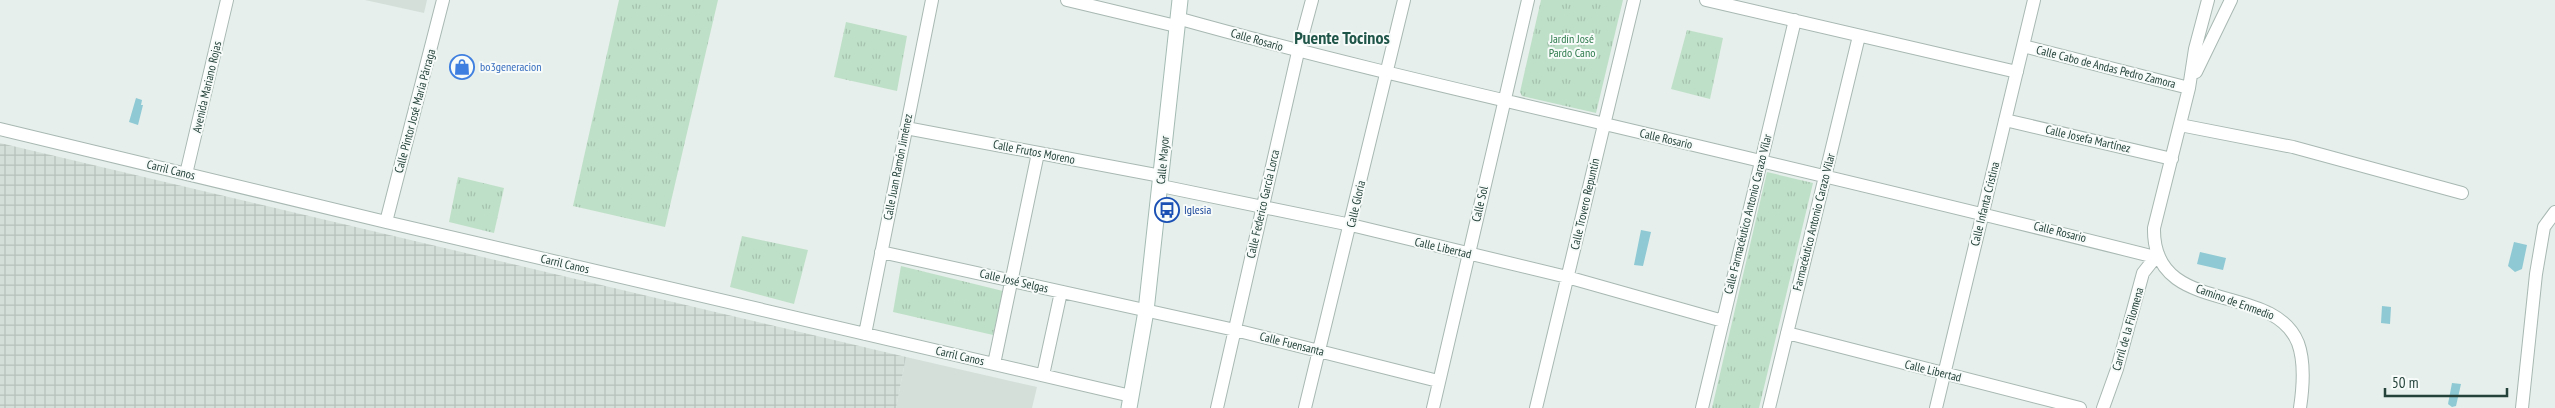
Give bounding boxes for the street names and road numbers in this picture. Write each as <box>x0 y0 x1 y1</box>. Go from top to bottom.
street label: Calle Rosario <box>1229 25 1285 54</box>
street label: Avenida Mariano Rojas <box>189 40 224 134</box>
street label: Calle Cabo de Andas Pedro Zamora <box>2035 42 2178 91</box>
street label: Calle Pintor José María Párraga <box>391 47 438 174</box>
street label: Calle Juan Ramón Jiménez <box>880 112 915 221</box>
street label: Calle Josefa Martínez <box>2044 121 2132 156</box>
street label: Calle Rosario <box>1638 125 1694 152</box>
street label: Calle Farmacéutico Antonio Carazo Vilar <box>1720 132 1775 295</box>
street label: Calle Mayor <box>1153 134 1172 185</box>
street label: Calle Frutos Moreno <box>992 136 1076 167</box>
street label: Calle Federico García Lorca <box>1243 148 1282 260</box>
street label: Farmacéutico Antonio Carazo Vilar <box>1789 151 1838 292</box>
street label: Carril Canos <box>145 156 197 183</box>
street label: Calle Trovero Repuntín <box>1567 157 1602 251</box>
street label: Calle Infanta Cristina <box>1967 160 2002 248</box>
street label: Calle Gloria <box>1343 179 1368 229</box>
street label: Calle Sol <box>1468 184 1491 223</box>
street label: Calle Rosario <box>2032 218 2088 245</box>
street label: Calle Libertad <box>1413 234 1473 261</box>
street label: Carril Canos <box>539 251 591 276</box>
street label: Calle José Selgas <box>978 265 1050 296</box>
street label: Camino de Enmedio <box>2194 280 2276 323</box>
street label: Carril de la Filomena <box>2108 285 2147 372</box>
street label: Calle Fuensanta <box>1258 328 1326 359</box>
street label: Carril Canos <box>934 343 986 368</box>
street label: Calle Libertad <box>1903 356 1963 385</box>

